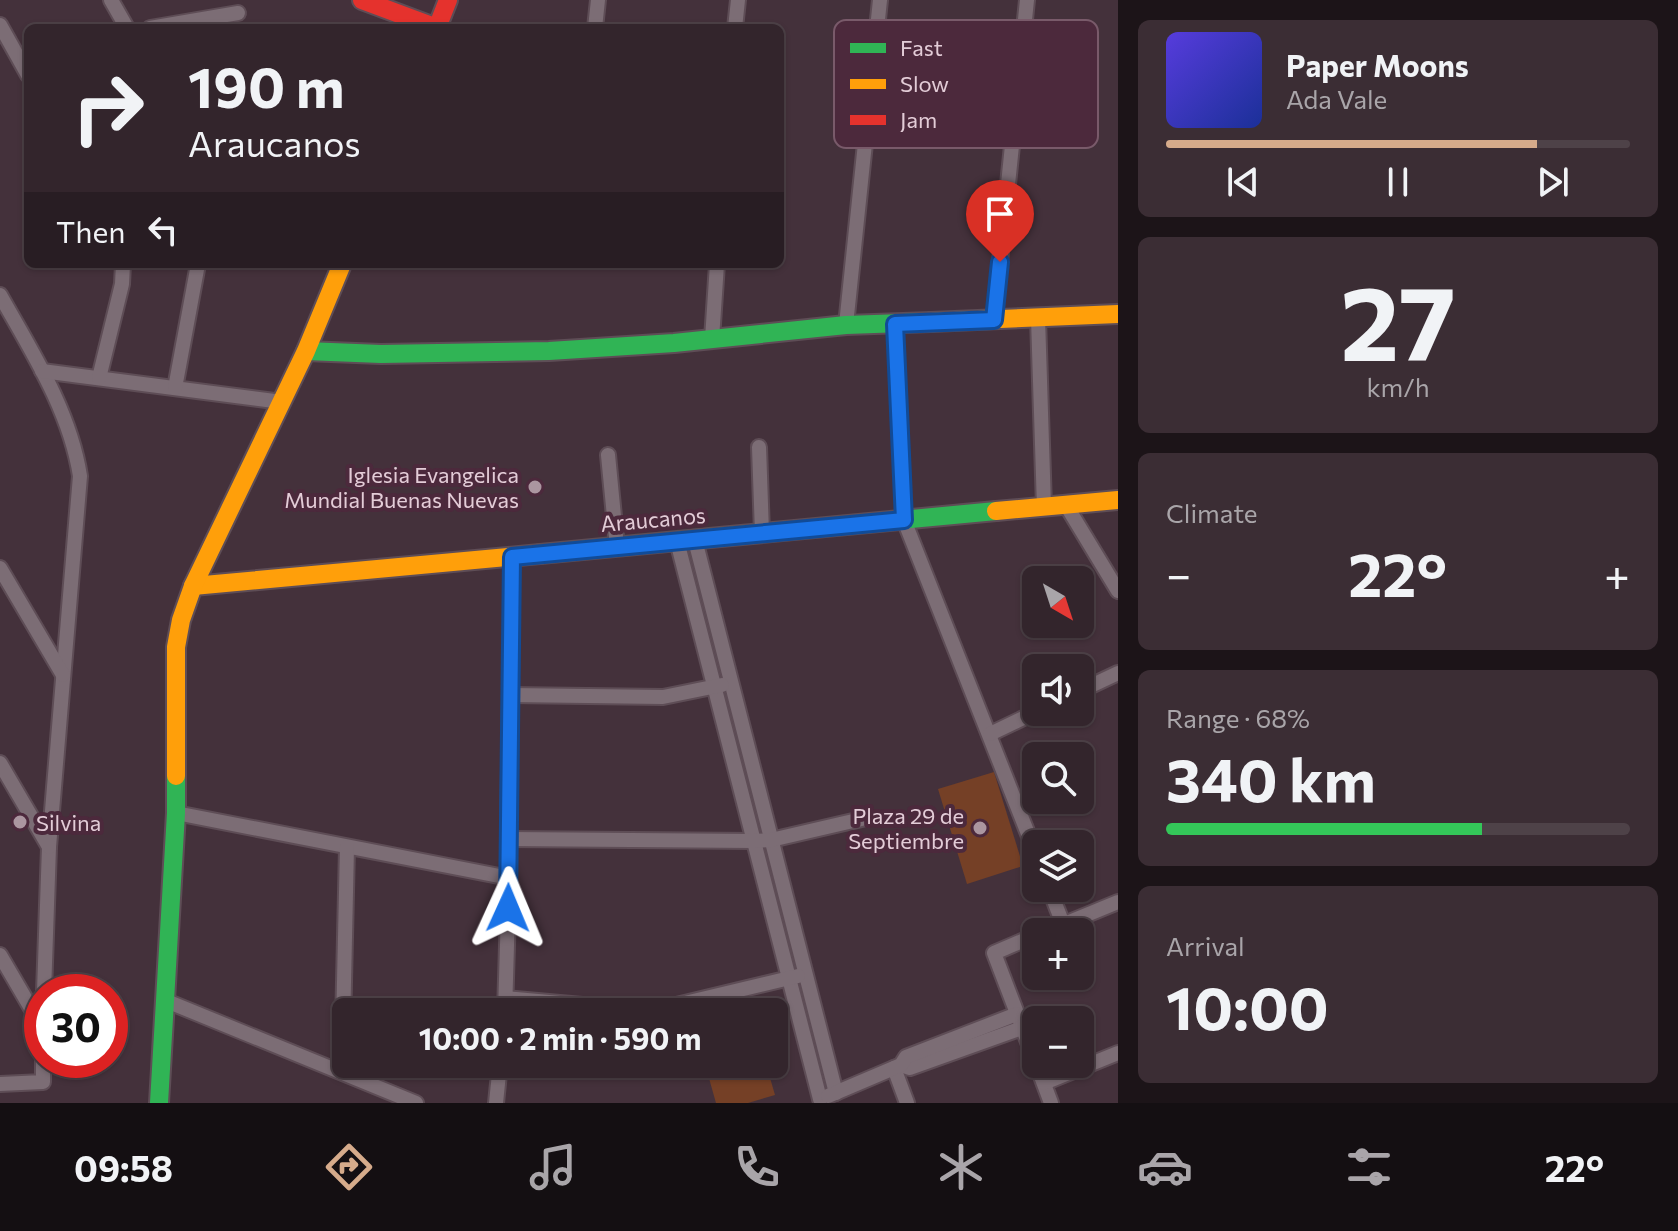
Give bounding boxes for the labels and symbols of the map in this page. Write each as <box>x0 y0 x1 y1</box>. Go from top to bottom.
legend <box>834 20 1098 148</box>
text: Fast <box>900 34 943 61</box>
text: Slow <box>900 70 949 97</box>
text: Jam <box>900 106 937 133</box>
pin <box>966 180 1034 262</box>
place label: Iglesia Evangelica Mundial Buenas Nuevas <box>284 461 519 513</box>
marker: Iglesia Evangelica Mundial Buenas Nuevas <box>526 478 544 496</box>
street label: Araucanos <box>599 501 707 537</box>
north arrow <box>1022 566 1094 638</box>
place label: Plaza 29 de Septiembre <box>848 802 964 854</box>
place label: Silvina <box>36 809 101 836</box>
marker: Silvina <box>11 813 29 831</box>
marker: Plaza 29 de Septiembre <box>971 819 989 837</box>
position arrow <box>466 866 550 950</box>
speed limit sign: 30 <box>24 974 128 1078</box>

